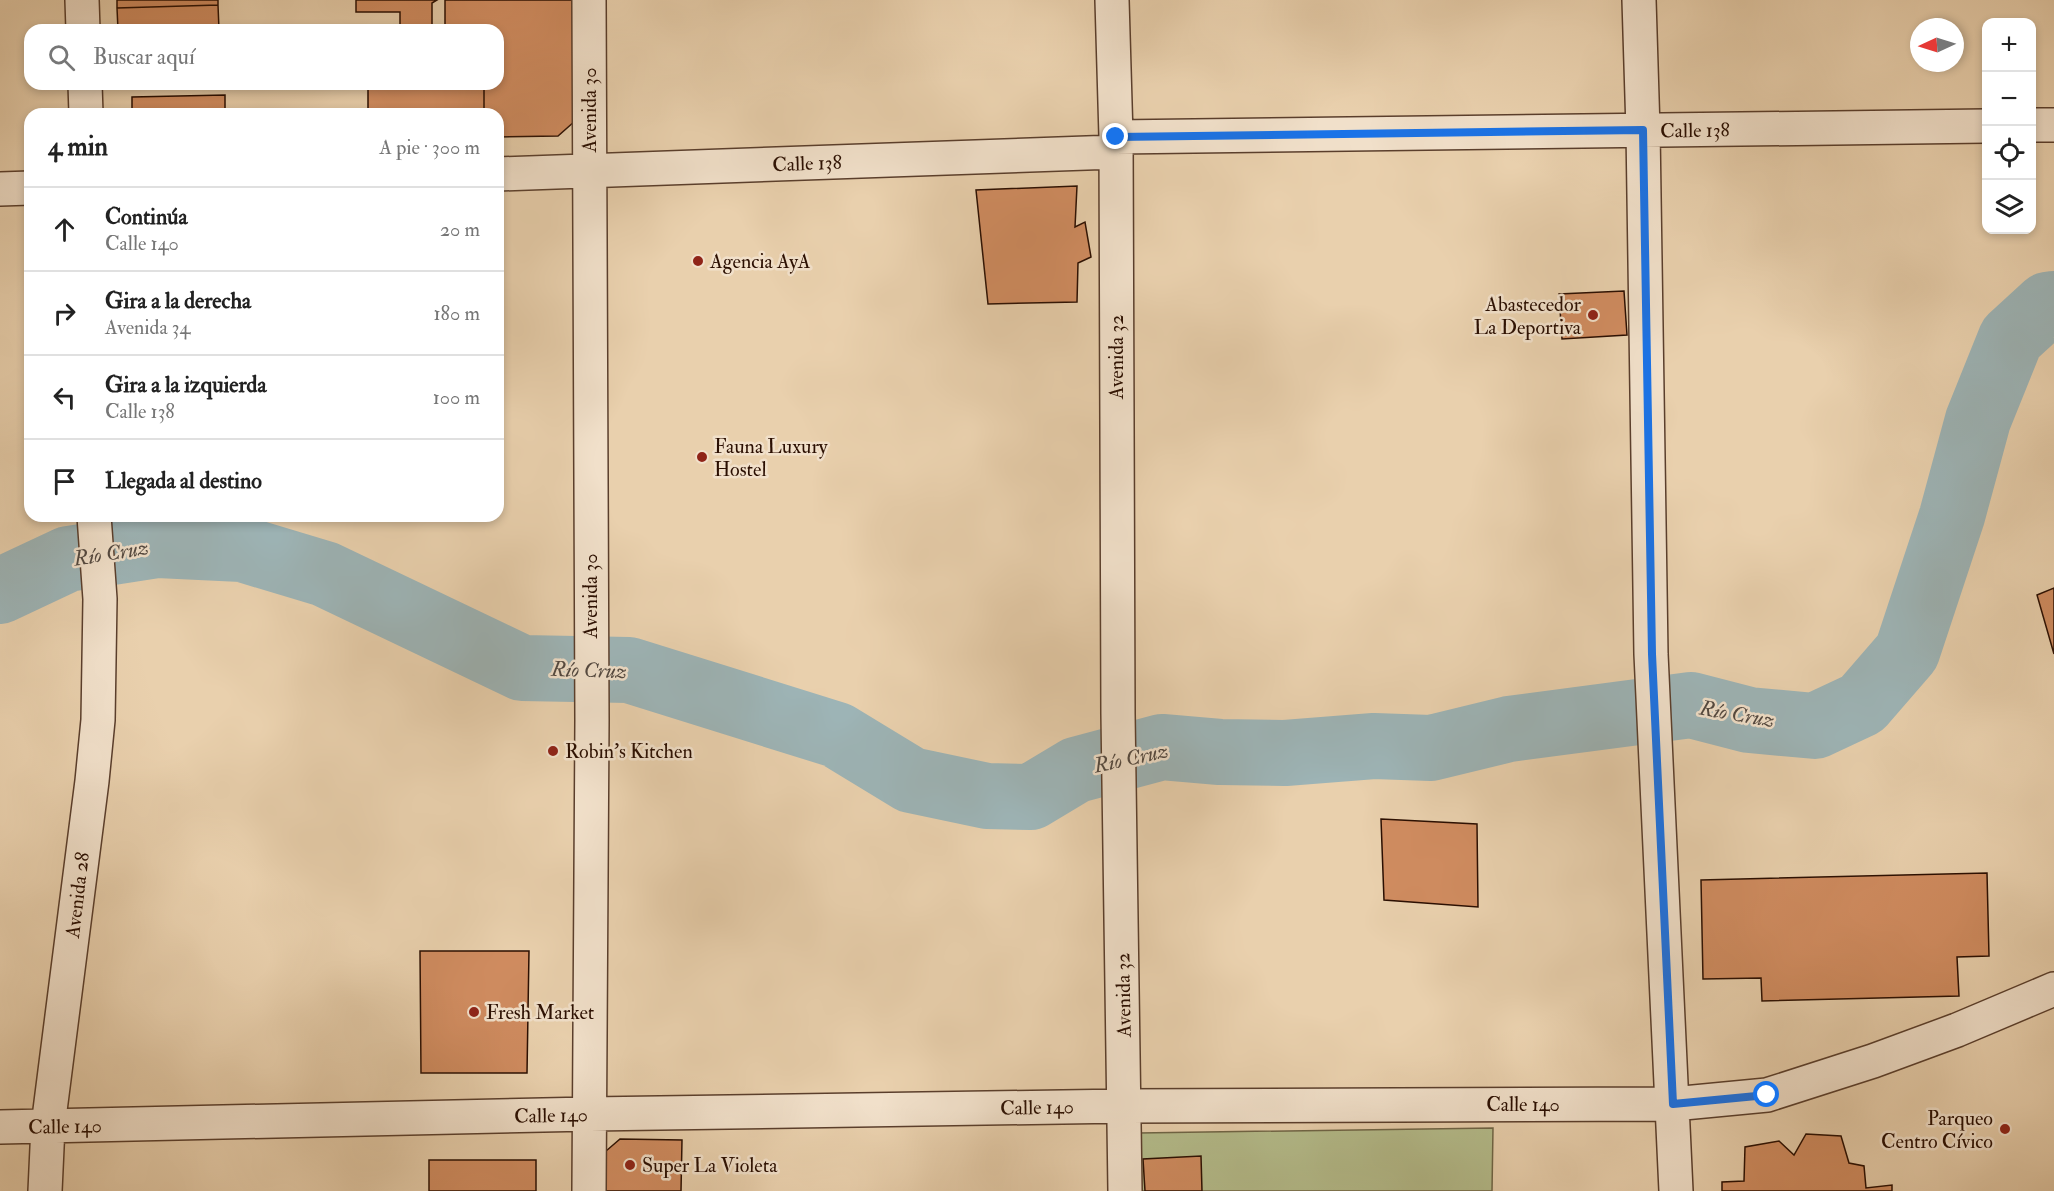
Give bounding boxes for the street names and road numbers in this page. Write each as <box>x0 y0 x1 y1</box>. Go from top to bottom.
street label: Avenida 30 <box>577 68 602 153</box>
street label: Calle 138 <box>1660 117 1730 144</box>
street label: Calle 138 <box>772 150 842 177</box>
street label: Avenida 32 <box>1104 315 1129 400</box>
street label: Avenida 30 <box>578 554 603 639</box>
street label: Avenida 28 <box>60 851 95 940</box>
street label: Avenida 32 <box>1110 952 1137 1039</box>
street label: Calle 140 <box>1486 1092 1560 1117</box>
street label: Calle 140 <box>1000 1094 1074 1121</box>
street label: Calle 140 <box>514 1102 588 1129</box>
street label: Calle 140 <box>28 1113 102 1140</box>

